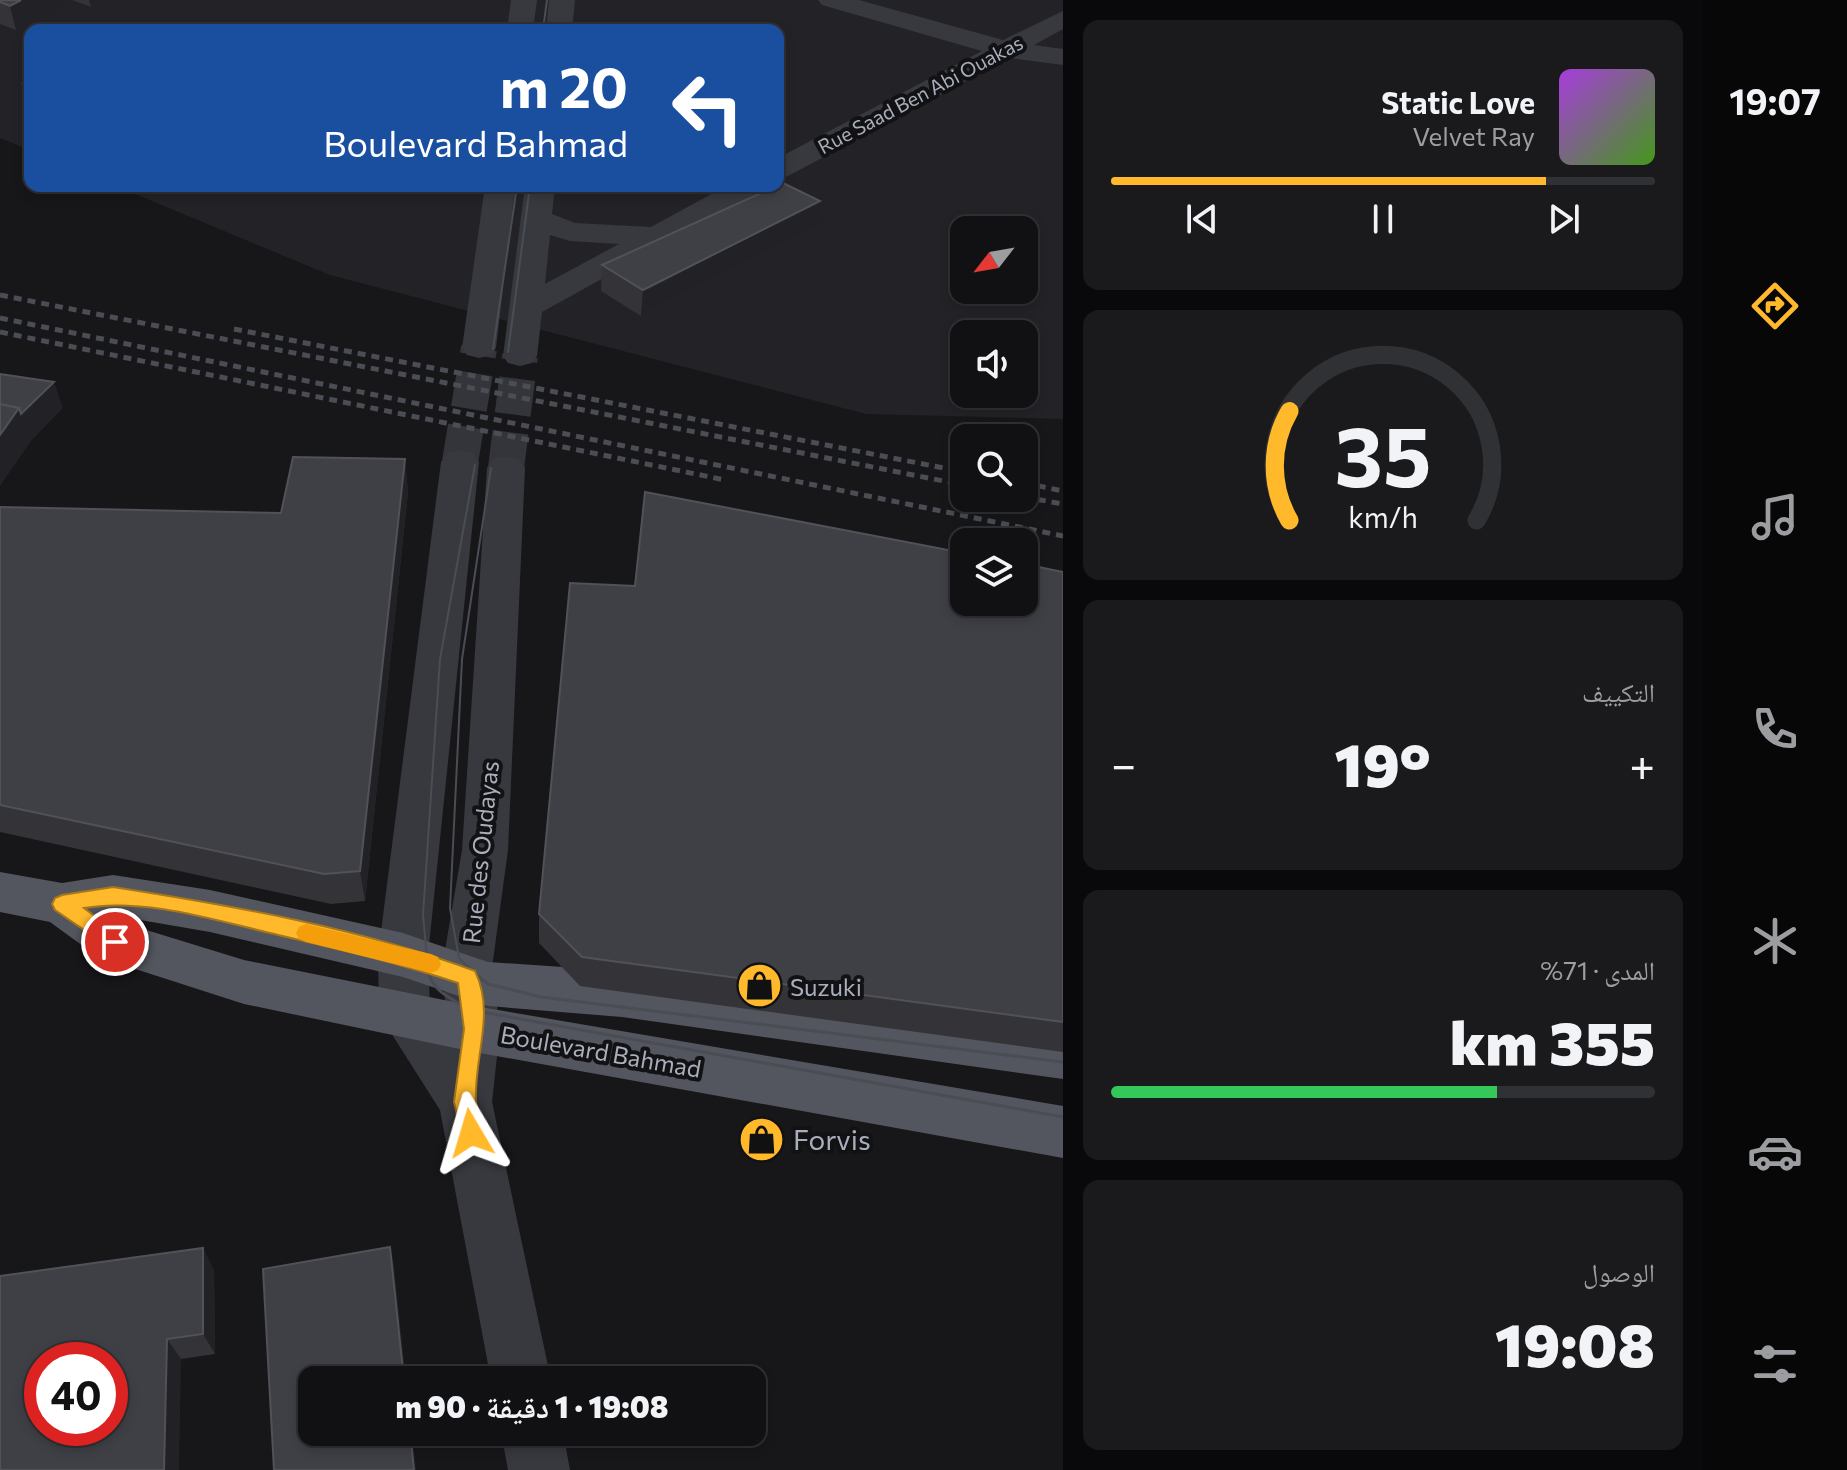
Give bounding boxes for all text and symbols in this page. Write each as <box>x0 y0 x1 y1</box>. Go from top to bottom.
street label: Rue Saad Ben Abi Ouakas <box>813 30 1027 158</box>
text: 20 m <box>500 51 628 120</box>
icon: left <box>656 56 760 160</box>
text: 19:07 <box>1729 78 1821 122</box>
text: Static Love <box>1381 83 1535 120</box>
text: Boulevard Bahmad <box>323 120 628 164</box>
text: Velvet Ray <box>1413 120 1535 151</box>
icon: previous <box>1180 197 1224 241</box>
icon: pause <box>1361 197 1405 241</box>
icon: next <box>1542 197 1586 241</box>
north arrow <box>950 216 1038 304</box>
map controls <box>950 216 1038 616</box>
icon: directions <box>1747 278 1803 334</box>
button: sound <box>950 320 1038 408</box>
text: 35 <box>1335 402 1431 504</box>
button: search <box>950 424 1038 512</box>
icon: music <box>1747 489 1803 545</box>
text: km/h <box>1348 499 1418 534</box>
button: layers <box>950 528 1038 616</box>
text: التكييف <box>1582 676 1655 707</box>
icon: phone <box>1747 701 1803 757</box>
text: 19° <box>1334 726 1431 799</box>
text: − <box>1111 736 1136 790</box>
text: + <box>1629 736 1655 790</box>
street label: Rue des Oudayas <box>456 759 504 945</box>
pin <box>81 908 149 976</box>
icon: climate <box>1747 913 1803 969</box>
icon: arrive <box>93 920 137 964</box>
text: المدى · 71% <box>1540 954 1655 985</box>
shop icon: Suzuki <box>735 962 783 1010</box>
place label: Suzuki <box>790 972 862 1001</box>
text: 355 km <box>1450 1004 1655 1077</box>
street label: Boulevard Bahmad <box>498 1019 704 1083</box>
position arrow <box>429 1091 513 1175</box>
shop icon: Forvis <box>738 1115 786 1163</box>
place label: Forvis <box>793 1122 871 1156</box>
icon: car <box>1747 1124 1803 1180</box>
text: الوصول <box>1583 1256 1655 1287</box>
text: 19:08 <box>1495 1306 1655 1379</box>
icon: filters <box>1747 1336 1803 1392</box>
speed limit sign: 40 <box>24 1342 128 1446</box>
text: 19:08 · 1 دقيقة · 90 m <box>395 1387 669 1424</box>

